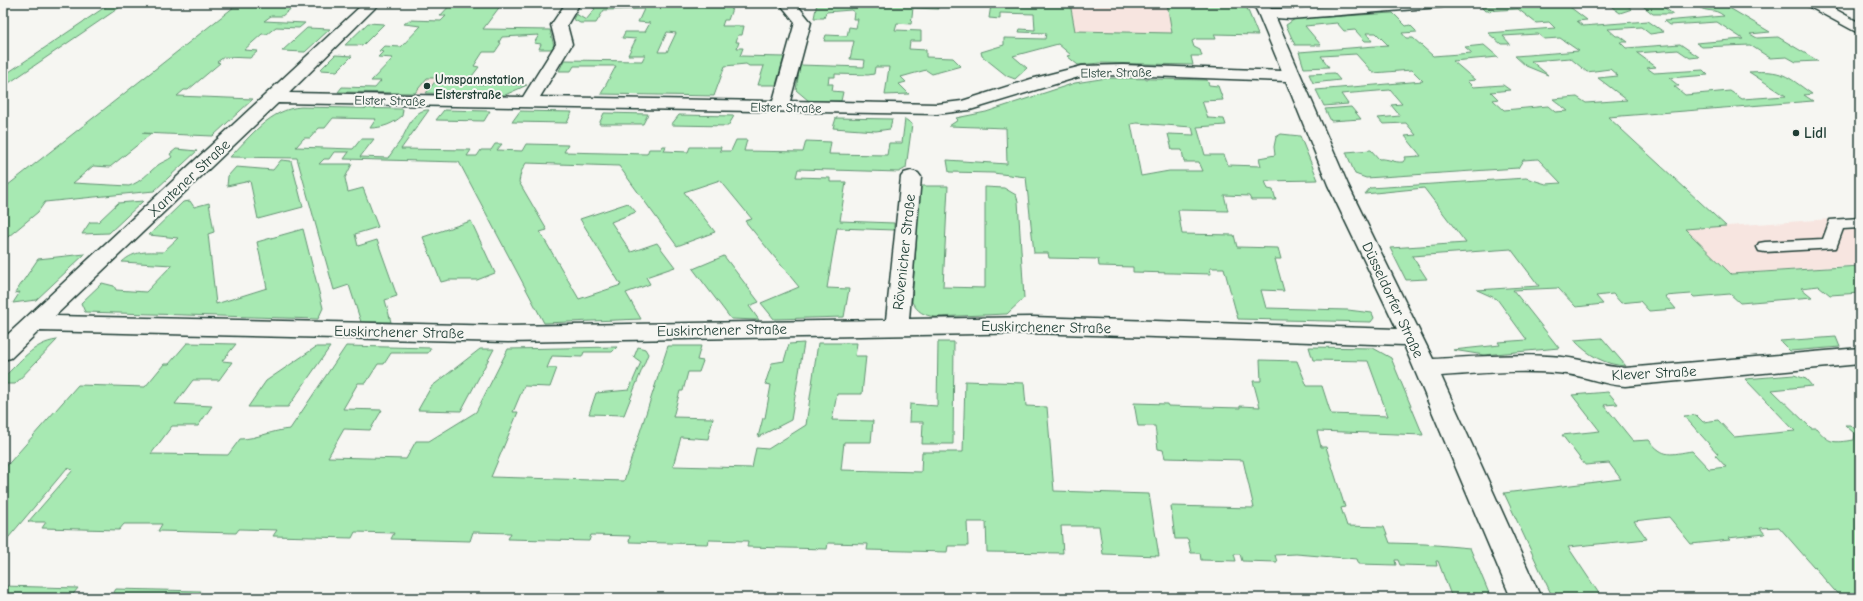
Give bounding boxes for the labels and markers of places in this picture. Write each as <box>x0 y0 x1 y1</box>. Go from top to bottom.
place label: Umspannstation Elsterstraße <box>435 72 524 102</box>
marker: Umspannstation Elsterstraße <box>422 81 432 91</box>
place label: Lidl <box>1804 124 1827 142</box>
marker: Lidl <box>1791 128 1801 138</box>

